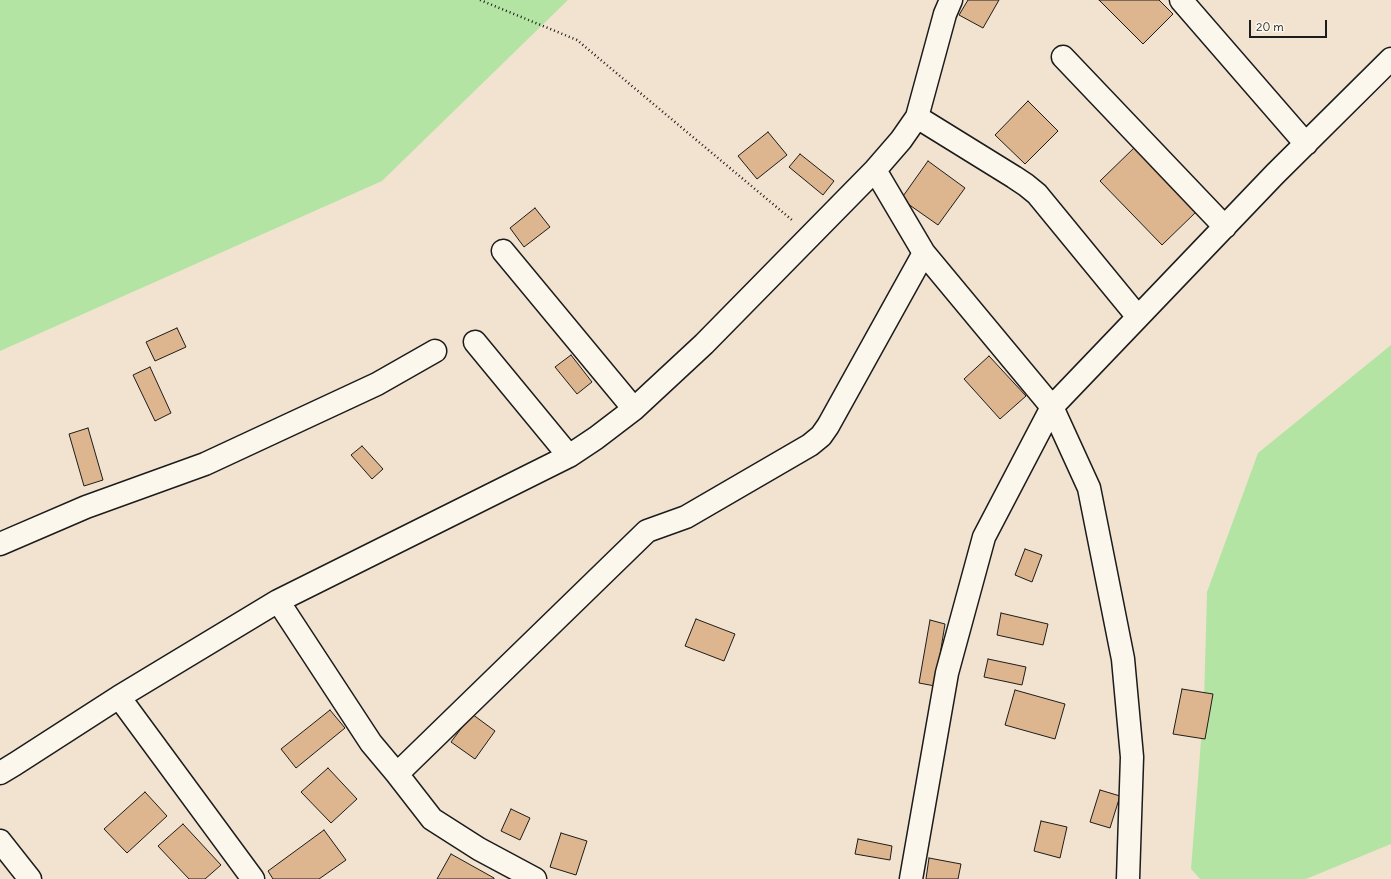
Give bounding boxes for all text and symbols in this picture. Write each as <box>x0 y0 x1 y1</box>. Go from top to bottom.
scale bar <box>1251 12 1329 38</box>
text: 20 m <box>1256 19 1284 34</box>

